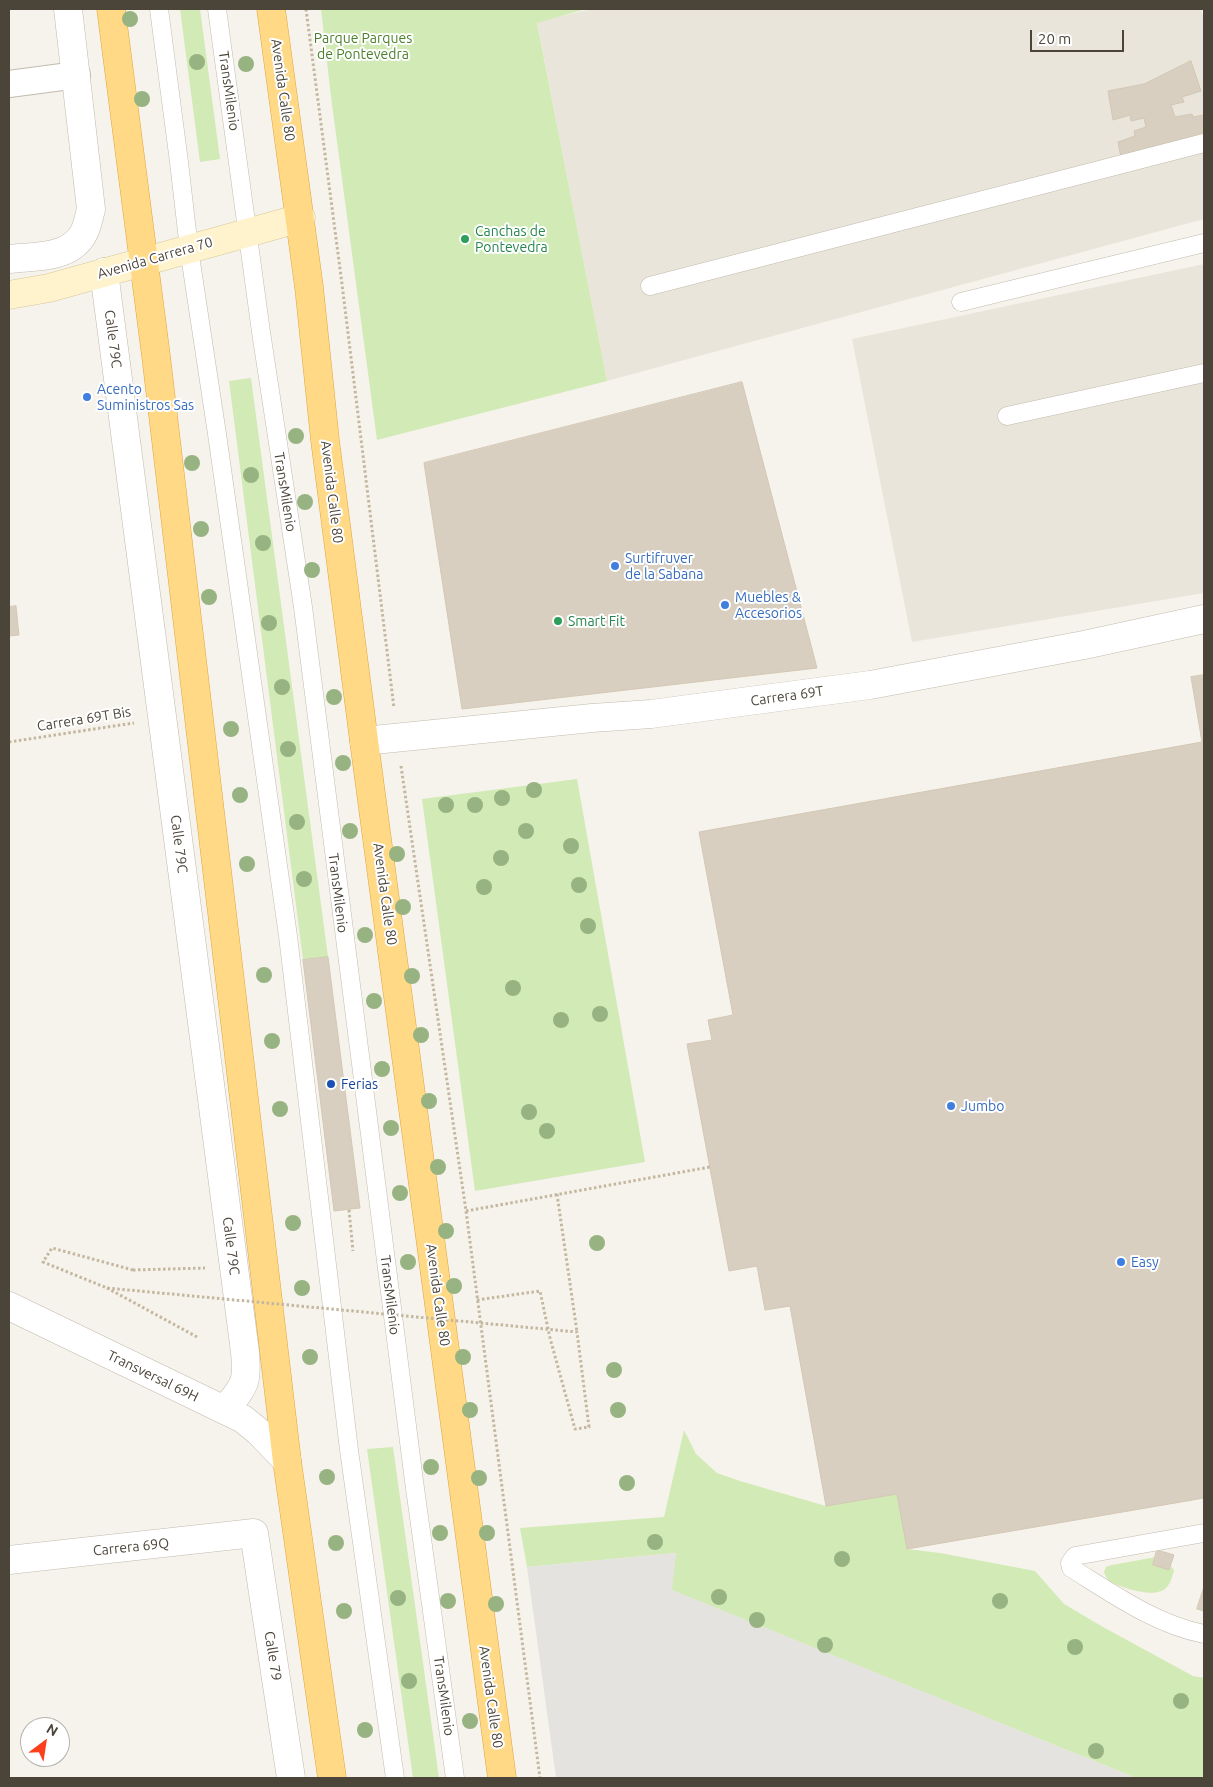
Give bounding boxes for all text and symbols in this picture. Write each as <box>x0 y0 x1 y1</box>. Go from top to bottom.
scale bar <box>1033 20 1127 52</box>
park label: Parque Parques de Pontevedra <box>314 30 412 62</box>
text: 20 m <box>1038 30 1071 47</box>
street label: Avenida Calle 80 <box>267 38 299 142</box>
street label: TransMilenio <box>215 50 243 132</box>
place label: Canchas de Pontevedra <box>475 223 548 256</box>
marker: Canchas de Pontevedra <box>459 233 471 245</box>
street label: Avenida Carrera 70 <box>95 234 215 282</box>
street label: Calle 79C <box>101 309 125 369</box>
place label: Acento Suministros Sas <box>97 381 194 414</box>
marker: Acento Suministros Sas <box>81 391 93 403</box>
street label: Avenida Calle 80 <box>317 440 347 544</box>
street label: TransMilenio <box>270 451 300 533</box>
place label: Surtifruver de la Sabana <box>625 550 703 582</box>
marker: Surtifruver de la Sabana <box>609 560 621 572</box>
place label: Muebles & Accesorios <box>735 589 802 622</box>
marker: Muebles & Accesorios <box>719 599 731 611</box>
place label: Smart Fit <box>568 613 625 629</box>
marker: Smart Fit <box>552 615 564 627</box>
street label: Carrera 69T <box>749 683 825 709</box>
street label: Carrera 69T Bis <box>36 703 132 735</box>
street label: Calle 79C <box>167 814 191 874</box>
street label: Avenida Calle 80 <box>369 842 401 946</box>
street label: TransMilenio <box>325 852 351 934</box>
place label: Ferias <box>341 1076 378 1092</box>
marker: Ferias <box>325 1078 337 1090</box>
place label: Jumbo <box>961 1098 1004 1114</box>
marker: Jumbo <box>945 1100 957 1112</box>
street label: Calle 79C <box>219 1216 243 1276</box>
street label: Avenida Calle 80 <box>422 1243 454 1347</box>
street label: TransMilenio <box>377 1254 403 1336</box>
place label: Easy <box>1131 1254 1159 1270</box>
marker: Easy <box>1115 1256 1127 1268</box>
street label: Transversal 69H <box>105 1347 201 1405</box>
street label: Carrera 69Q <box>92 1535 170 1559</box>
street label: Calle 79 <box>261 1630 285 1682</box>
street label: Avenida Calle 80 <box>475 1645 507 1749</box>
street label: TransMilenio <box>430 1655 458 1737</box>
north arrow <box>20 1717 70 1767</box>
text: N <box>44 1720 61 1740</box>

